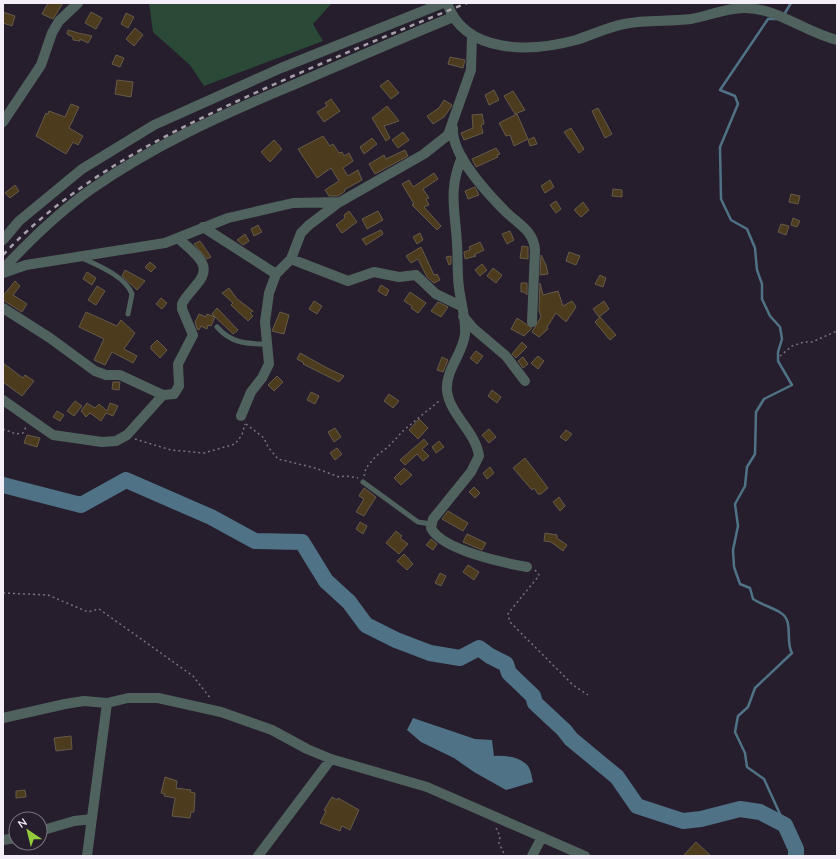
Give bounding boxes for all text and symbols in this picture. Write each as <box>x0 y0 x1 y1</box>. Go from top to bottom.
north arrow <box>8 811 48 851</box>
text: N <box>15 815 30 831</box>

